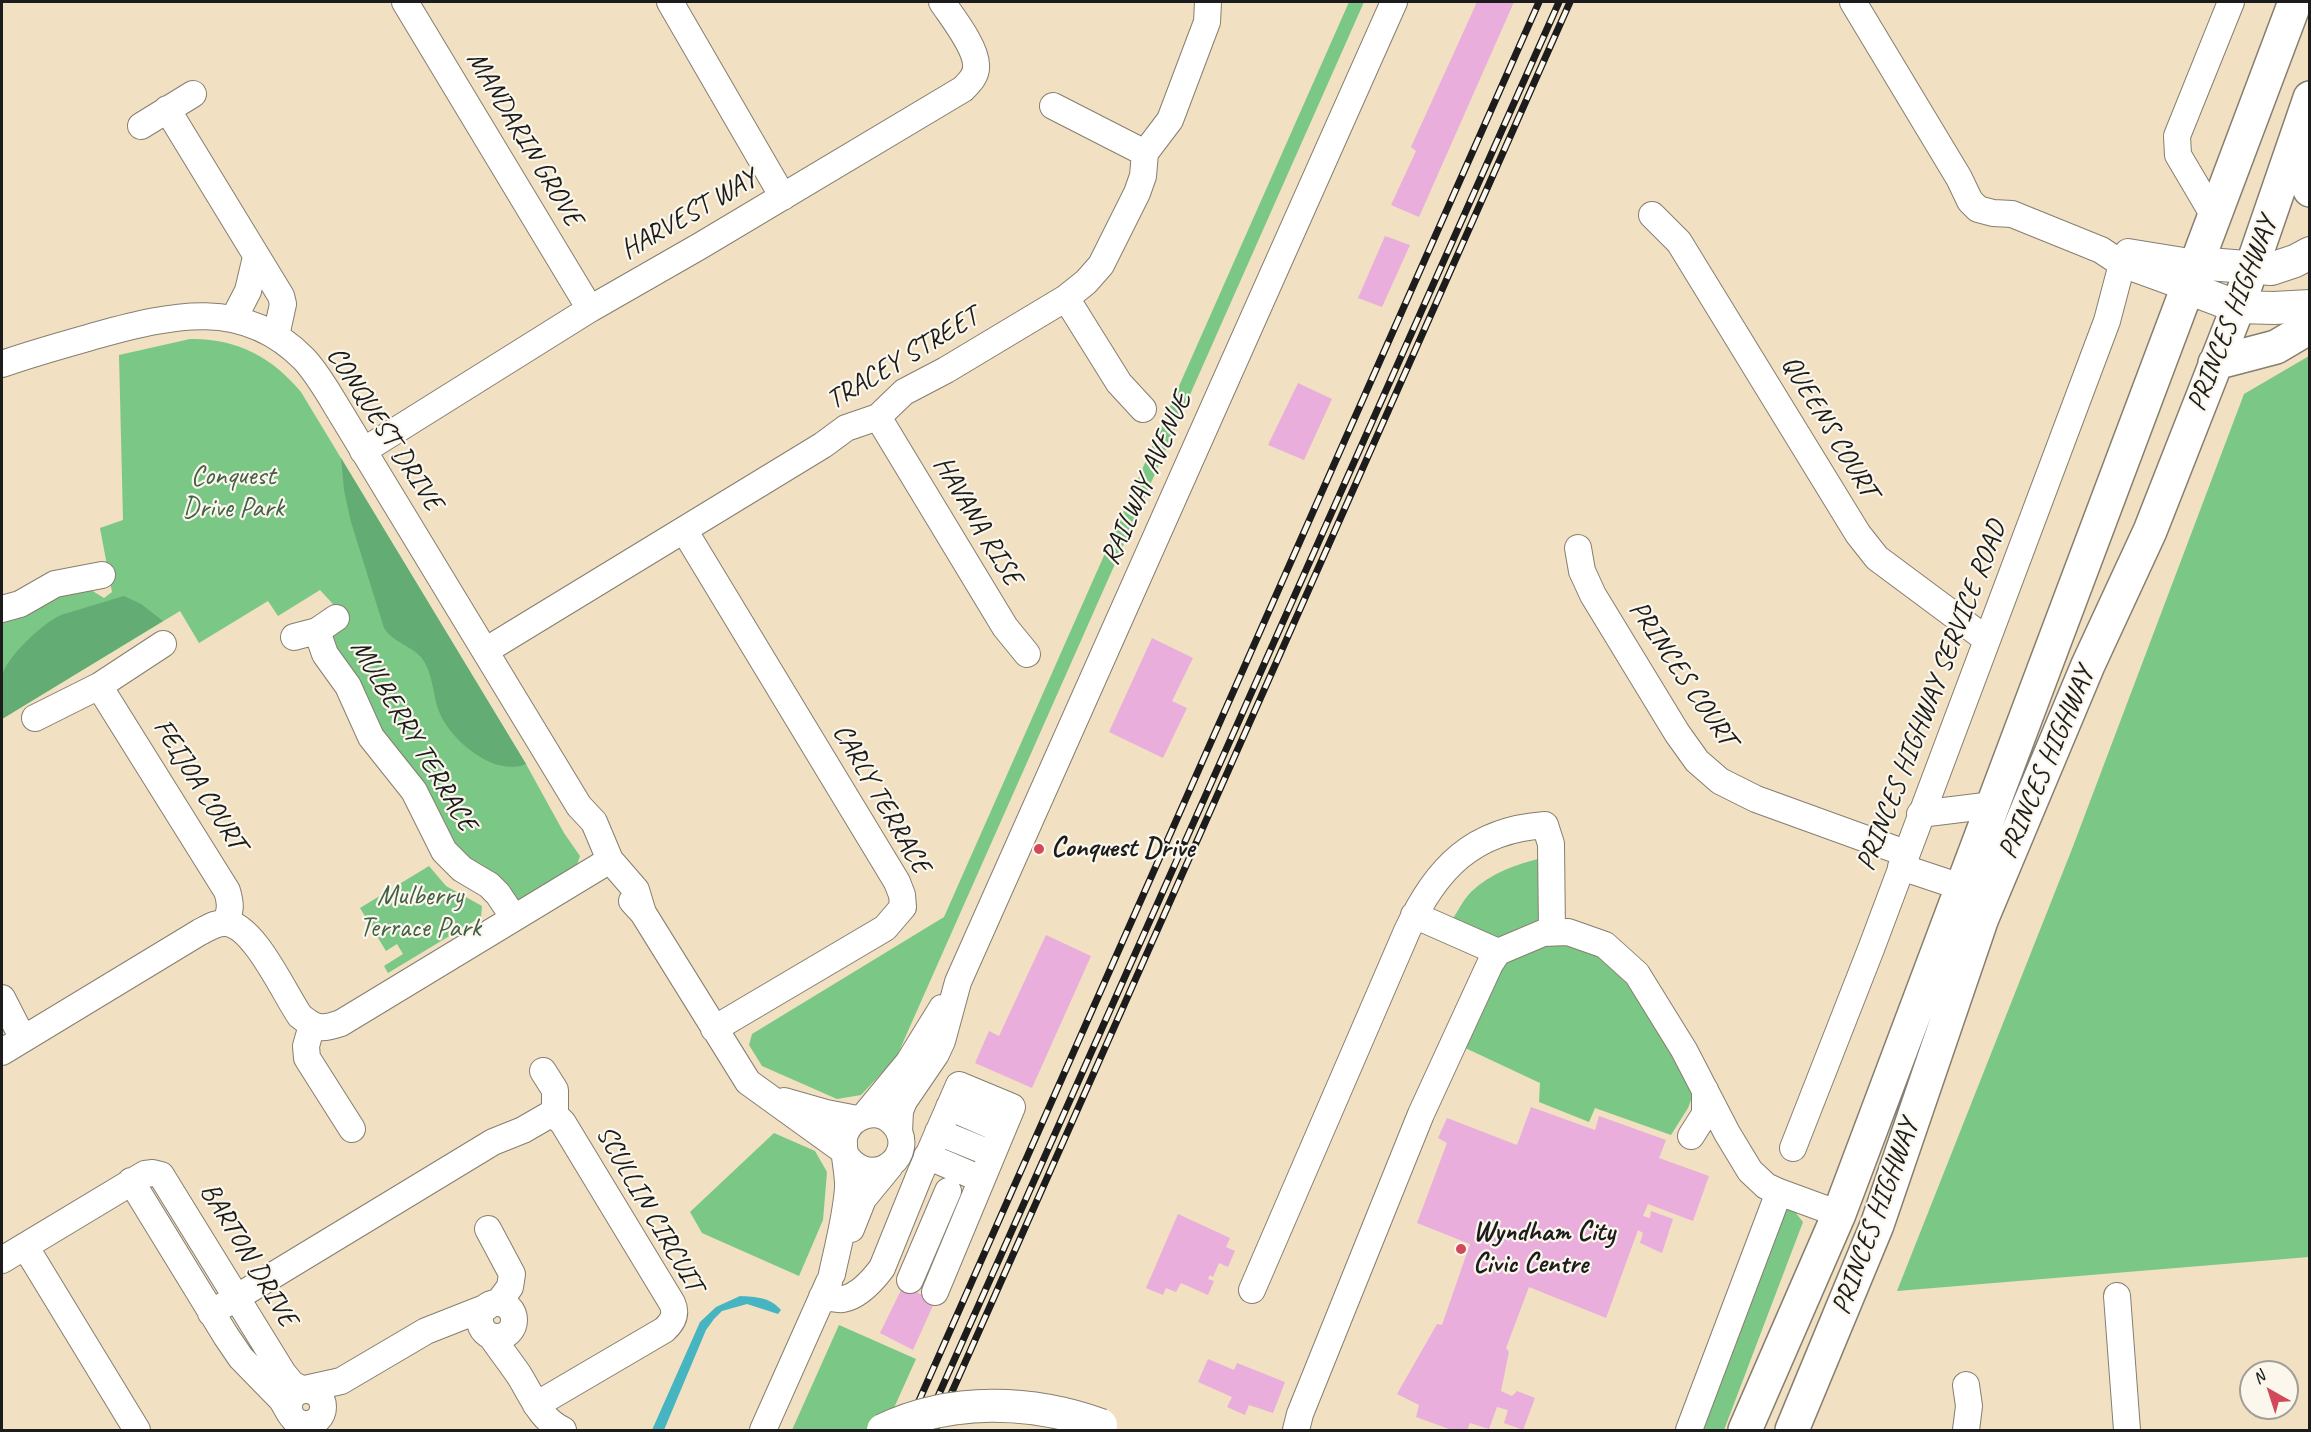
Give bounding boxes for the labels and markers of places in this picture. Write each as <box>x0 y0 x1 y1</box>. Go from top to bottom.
place label: Conquest Drive <box>1051 832 1194 866</box>
marker: Conquest Drive <box>1032 842 1046 856</box>
place label: Wyndham City Civic Centre <box>1473 1216 1615 1282</box>
marker: Wyndham City Civic Centre <box>1454 1242 1468 1256</box>

